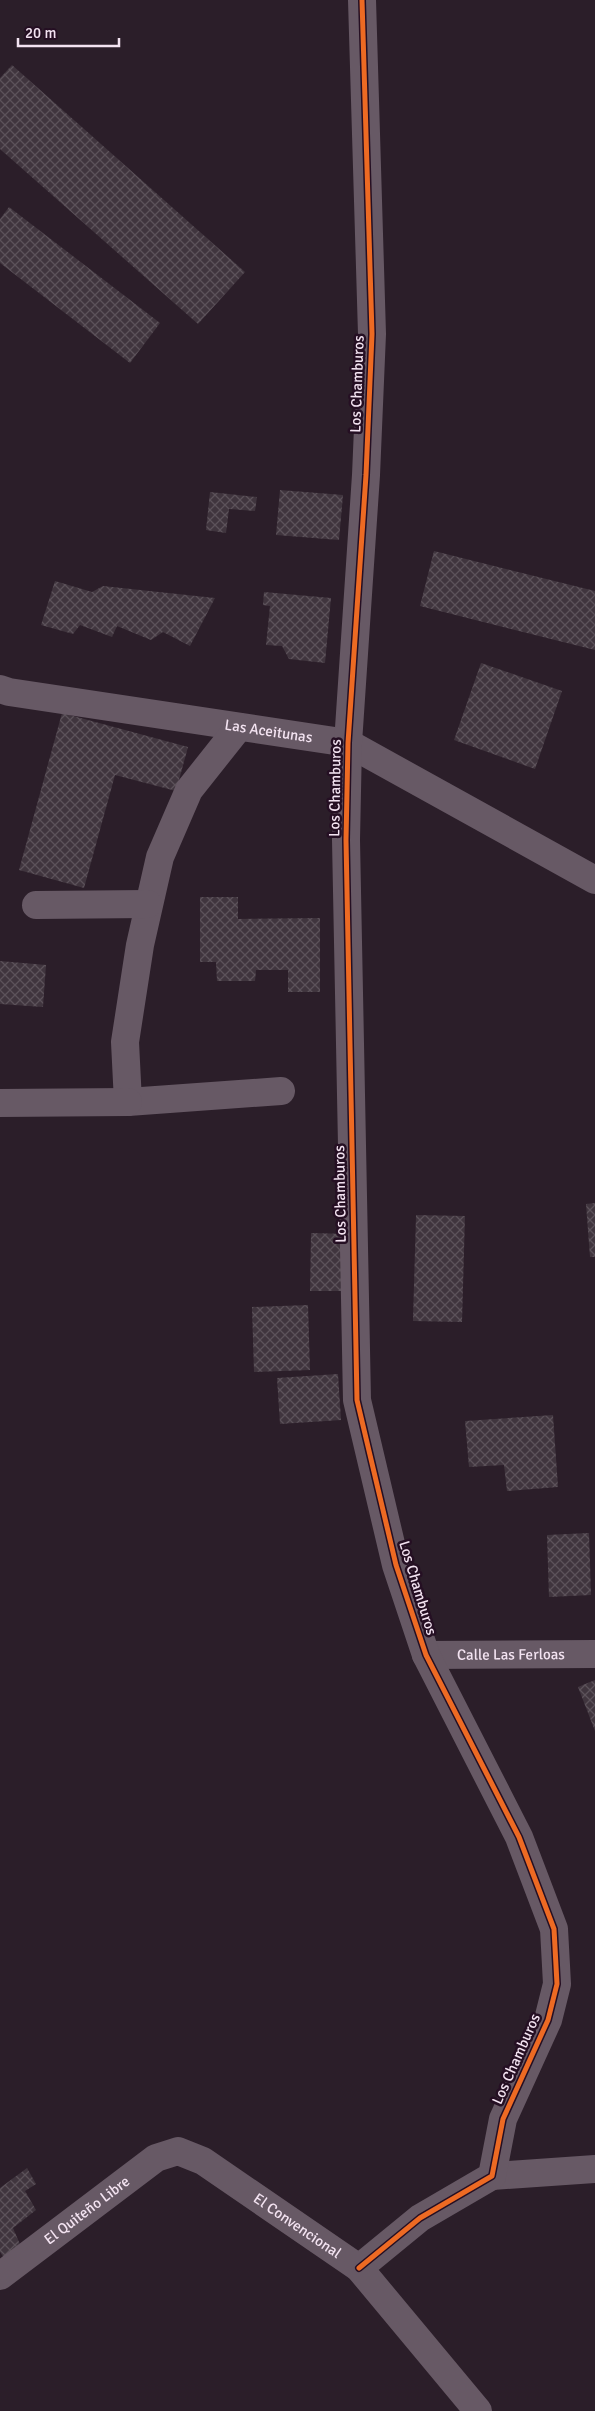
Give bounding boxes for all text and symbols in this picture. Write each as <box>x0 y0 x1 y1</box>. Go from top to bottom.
scale bar <box>18 15 119 47</box>
text: 20 m <box>25 24 56 42</box>
street label: Los Chamburos <box>346 334 368 433</box>
street label: Las Aceitunas <box>223 716 314 747</box>
street label: Los Chamburos <box>325 739 345 837</box>
street label: Los Chamburos <box>330 1145 350 1243</box>
street label: Los Chamburos <box>395 1539 441 1638</box>
street label: Calle Las Ferloas <box>457 1645 565 1664</box>
street label: Los Chamburos <box>488 2010 544 2107</box>
street label: El Quiteño Libre <box>41 2172 133 2248</box>
street label: El Convencional <box>250 2189 345 2262</box>

